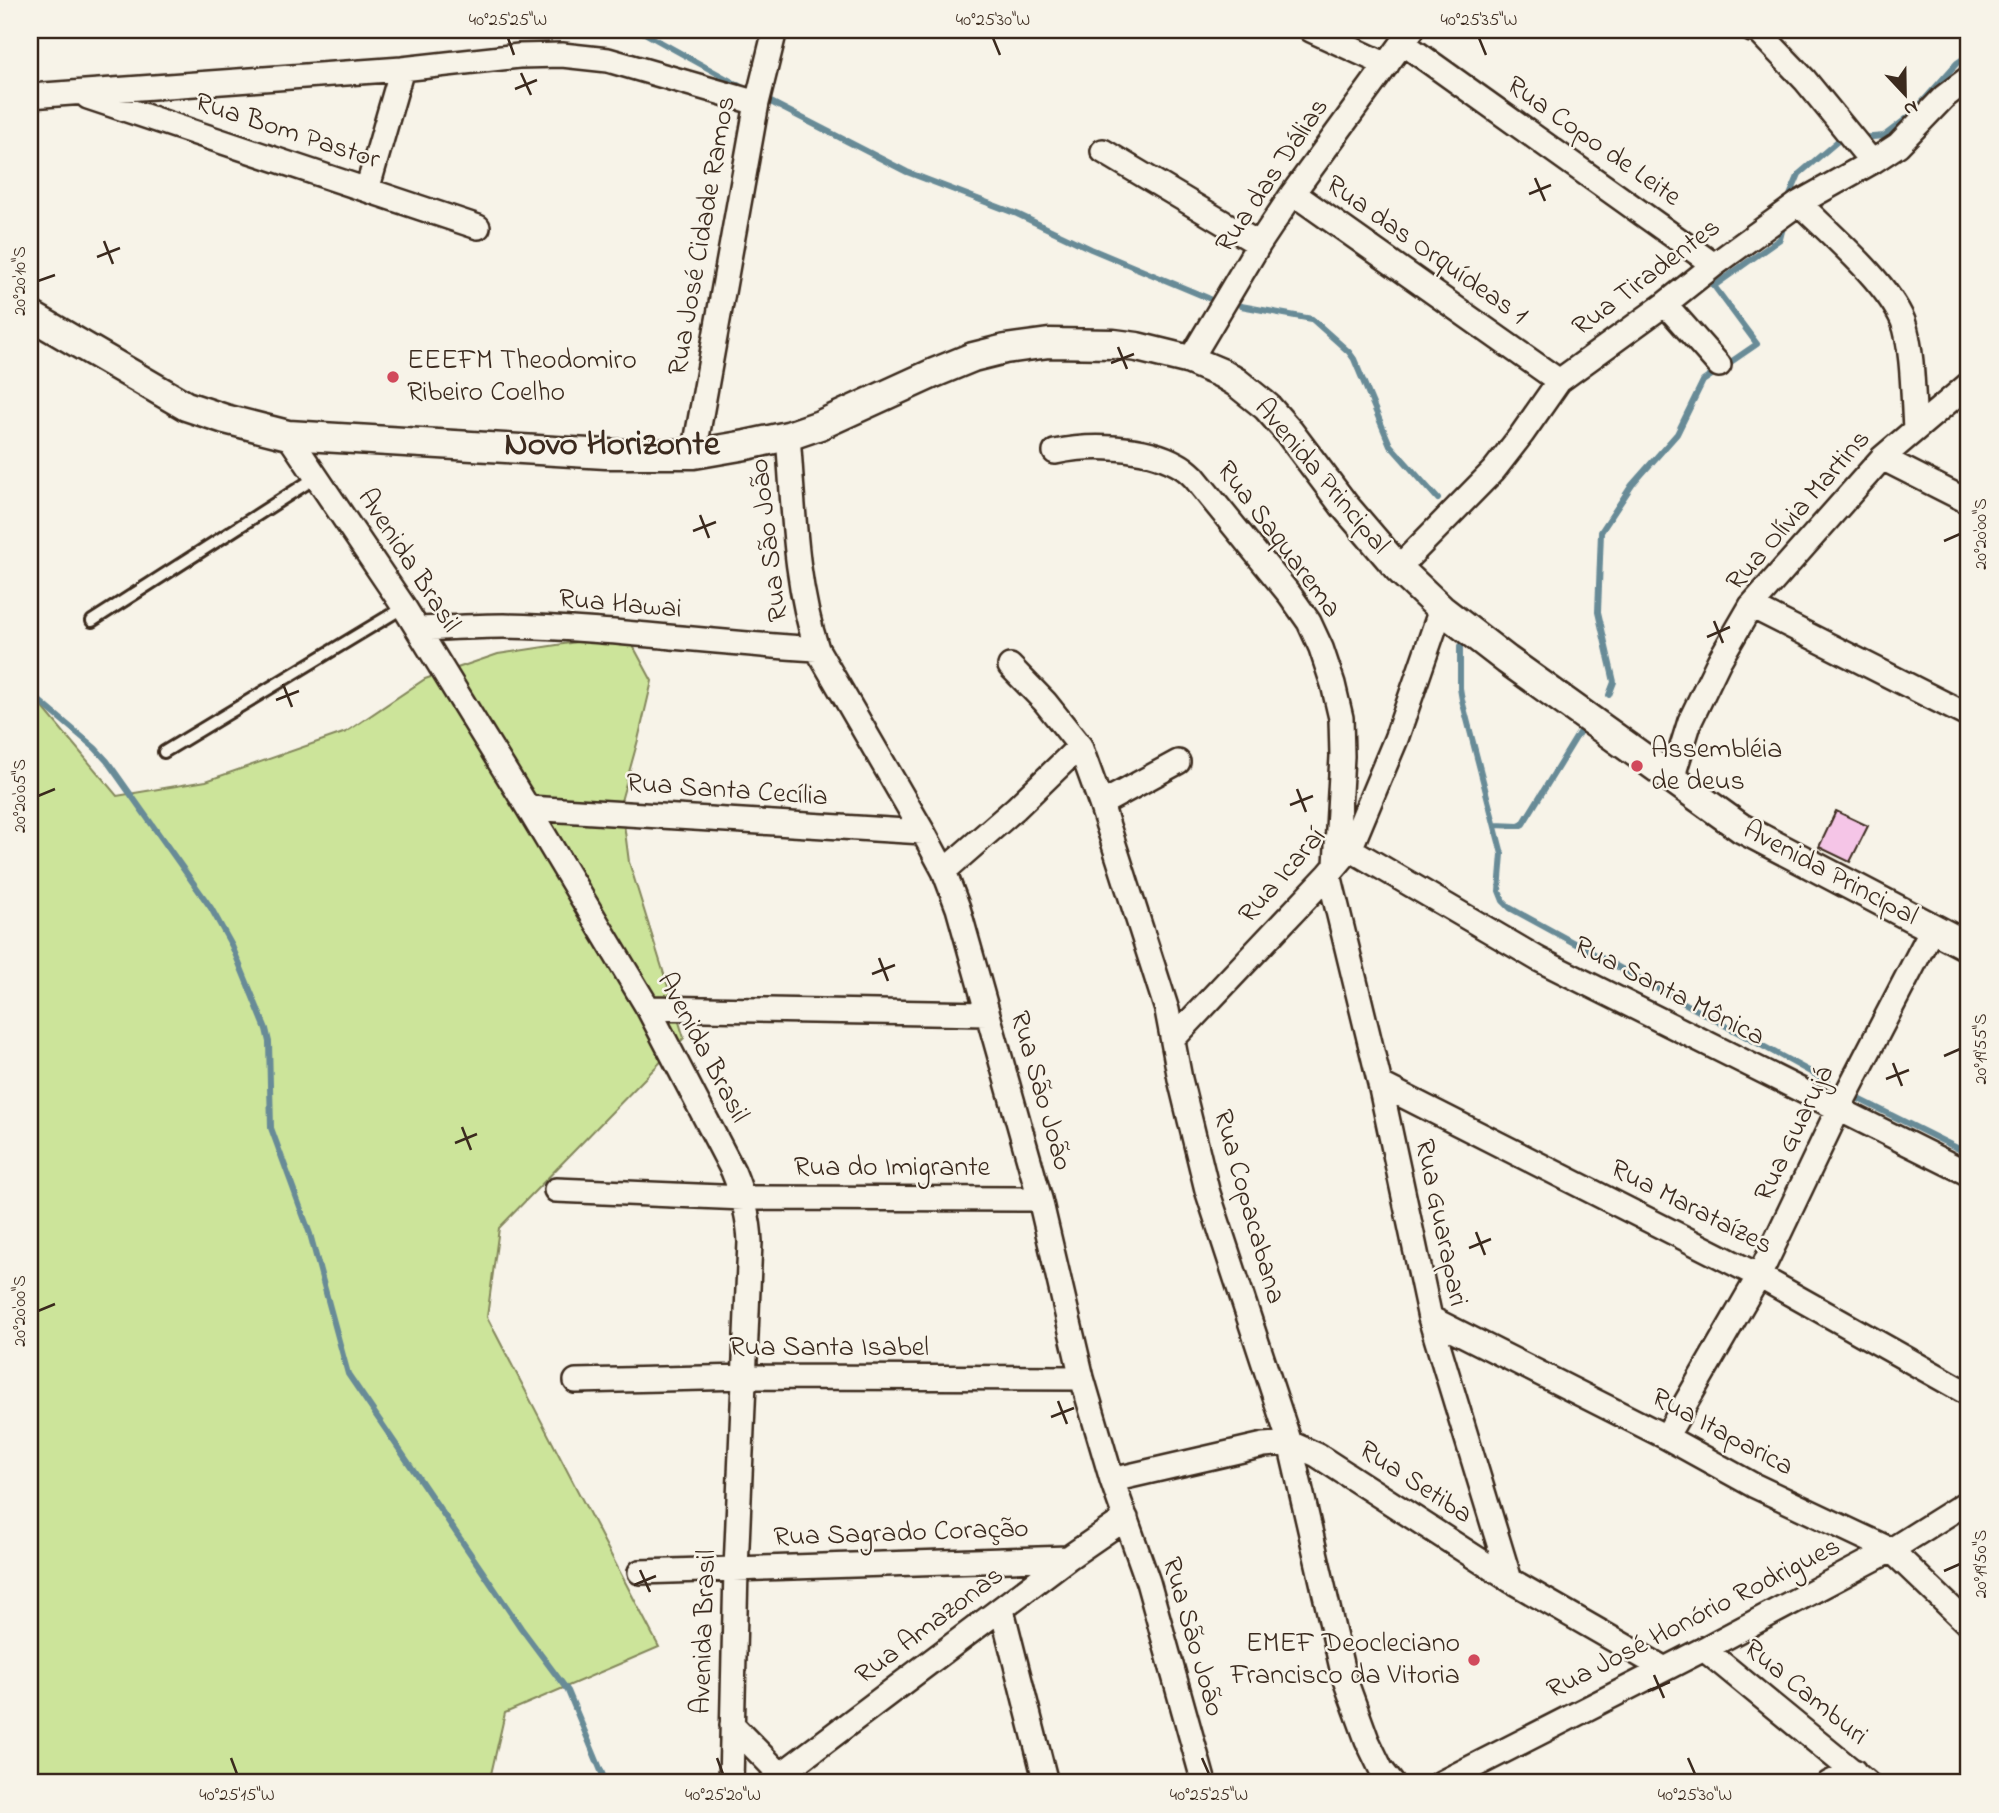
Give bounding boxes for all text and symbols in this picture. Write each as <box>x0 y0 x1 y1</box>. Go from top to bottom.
text: 40°25'25"W <box>469 8 547 34</box>
text: 40°25'30"W <box>956 8 1030 34</box>
text: 40°25'35"W <box>1440 8 1518 34</box>
north arrow <box>1870 60 1940 130</box>
street label: Rua Copo de Leite <box>1497 66 1689 218</box>
street label: Rua Bom Pastor <box>189 83 385 181</box>
street label: Rua das Dálias <box>1206 90 1340 262</box>
street label: Rua José Cidade Ramos <box>658 93 748 379</box>
text: N <box>1899 93 1921 122</box>
street label: Rua das Orquídeas 1 <box>1316 166 1536 336</box>
street label: Rua Tiradentes <box>1564 208 1730 348</box>
text: 20°20'10"S <box>8 246 34 316</box>
place label: EEEFM Theodomiro Ribeiro Coelho <box>407 341 637 414</box>
marker: EEEFM Theodomiro Ribeiro Coelho <box>385 369 401 385</box>
street label: Avenida Principal <box>1243 390 1399 564</box>
district label: Novo Horizonte <box>504 420 721 471</box>
street label: Rua Olívia Martins <box>1717 421 1881 601</box>
street label: Rua Saquarema <box>1205 453 1351 627</box>
street label: Rua São João <box>740 456 800 624</box>
street label: Avenida Brasil <box>346 481 470 641</box>
text: 20°20'00"S <box>1969 498 1995 570</box>
street label: Rua Hawai <box>557 579 683 631</box>
place label: Assembléia de deus <box>1651 730 1782 803</box>
marker: Assembléia de deus <box>1629 758 1645 774</box>
text: 20°20'05"S <box>8 759 34 833</box>
street label: Rua Santa Cecília <box>625 763 829 819</box>
street label: Avenida Principal <box>1735 811 1925 937</box>
street label: Rua Icaraí <box>1229 819 1337 933</box>
street label: Rua Santa Mônica <box>1566 926 1772 1058</box>
street label: Avenida Brasil <box>645 966 759 1130</box>
street label: Rua São João <box>998 1006 1082 1176</box>
text: 20°19'55"S <box>1969 1014 1995 1084</box>
street label: Rua Guarujá <box>1744 1059 1846 1209</box>
street label: Rua Copacabana <box>1201 1105 1295 1309</box>
street label: Rua Guarapari <box>1402 1136 1478 1310</box>
street label: Rua do Imigrante <box>794 1148 991 1189</box>
street label: Rua Marataízes <box>1603 1149 1779 1267</box>
text: 20°20'00"S <box>8 1275 34 1347</box>
street label: Rua Santa Isabel <box>729 1328 929 1369</box>
street label: Rua Itaparica <box>1643 1378 1801 1488</box>
street label: Rua Setiba <box>1350 1431 1480 1535</box>
street label: Rua Sagrado Coração <box>773 1509 1029 1559</box>
street label: Rua José Honório Rodrigues <box>1540 1527 1848 1711</box>
text: 20°19'50"S <box>1969 1530 1995 1598</box>
street label: Avenida Brasil <box>682 1549 728 1715</box>
street label: Rua São João <box>1150 1552 1234 1722</box>
street label: Rua Amazonas <box>847 1556 1013 1696</box>
place label: EMEF Deocleciano Francisco da Vitoria <box>1230 1624 1460 1697</box>
street label: Rua Camburi <box>1734 1630 1876 1756</box>
marker: EMEF Deocleciano Francisco da Vitoria <box>1466 1652 1482 1668</box>
text: 40°25'15"W <box>199 1783 275 1809</box>
text: 40°25'20"W <box>685 1783 761 1809</box>
text: 40°25'25"W <box>1170 1783 1248 1809</box>
text: 40°25'30"W <box>1658 1783 1732 1809</box>

